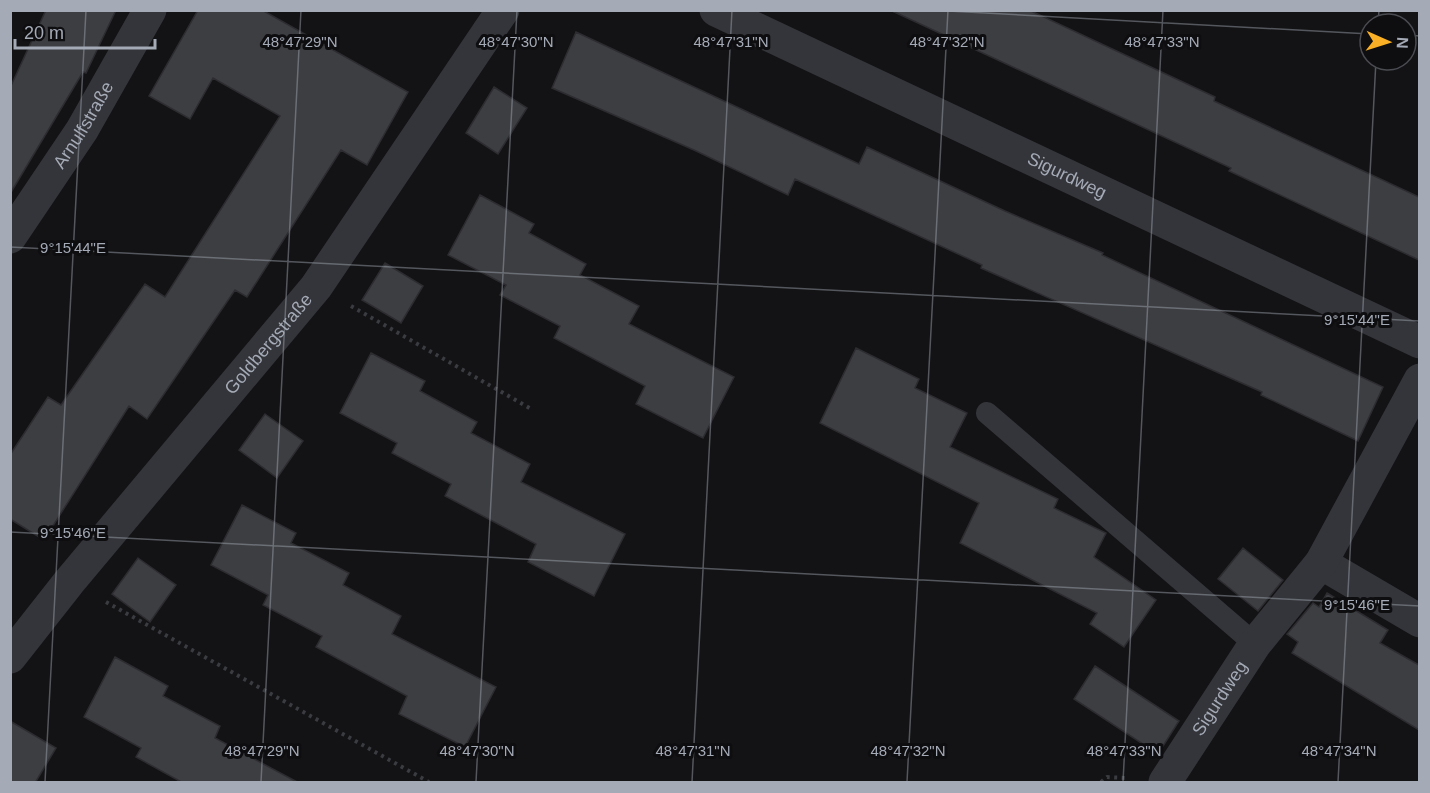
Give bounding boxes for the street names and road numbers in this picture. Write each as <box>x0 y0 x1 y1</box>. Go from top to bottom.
street label: Arnulfstraße <box>49 78 117 172</box>
street label: Sigurdweg <box>1024 148 1110 203</box>
street label: Goldbergstraße <box>221 289 316 398</box>
street label: Sigurdweg <box>1188 657 1251 739</box>

